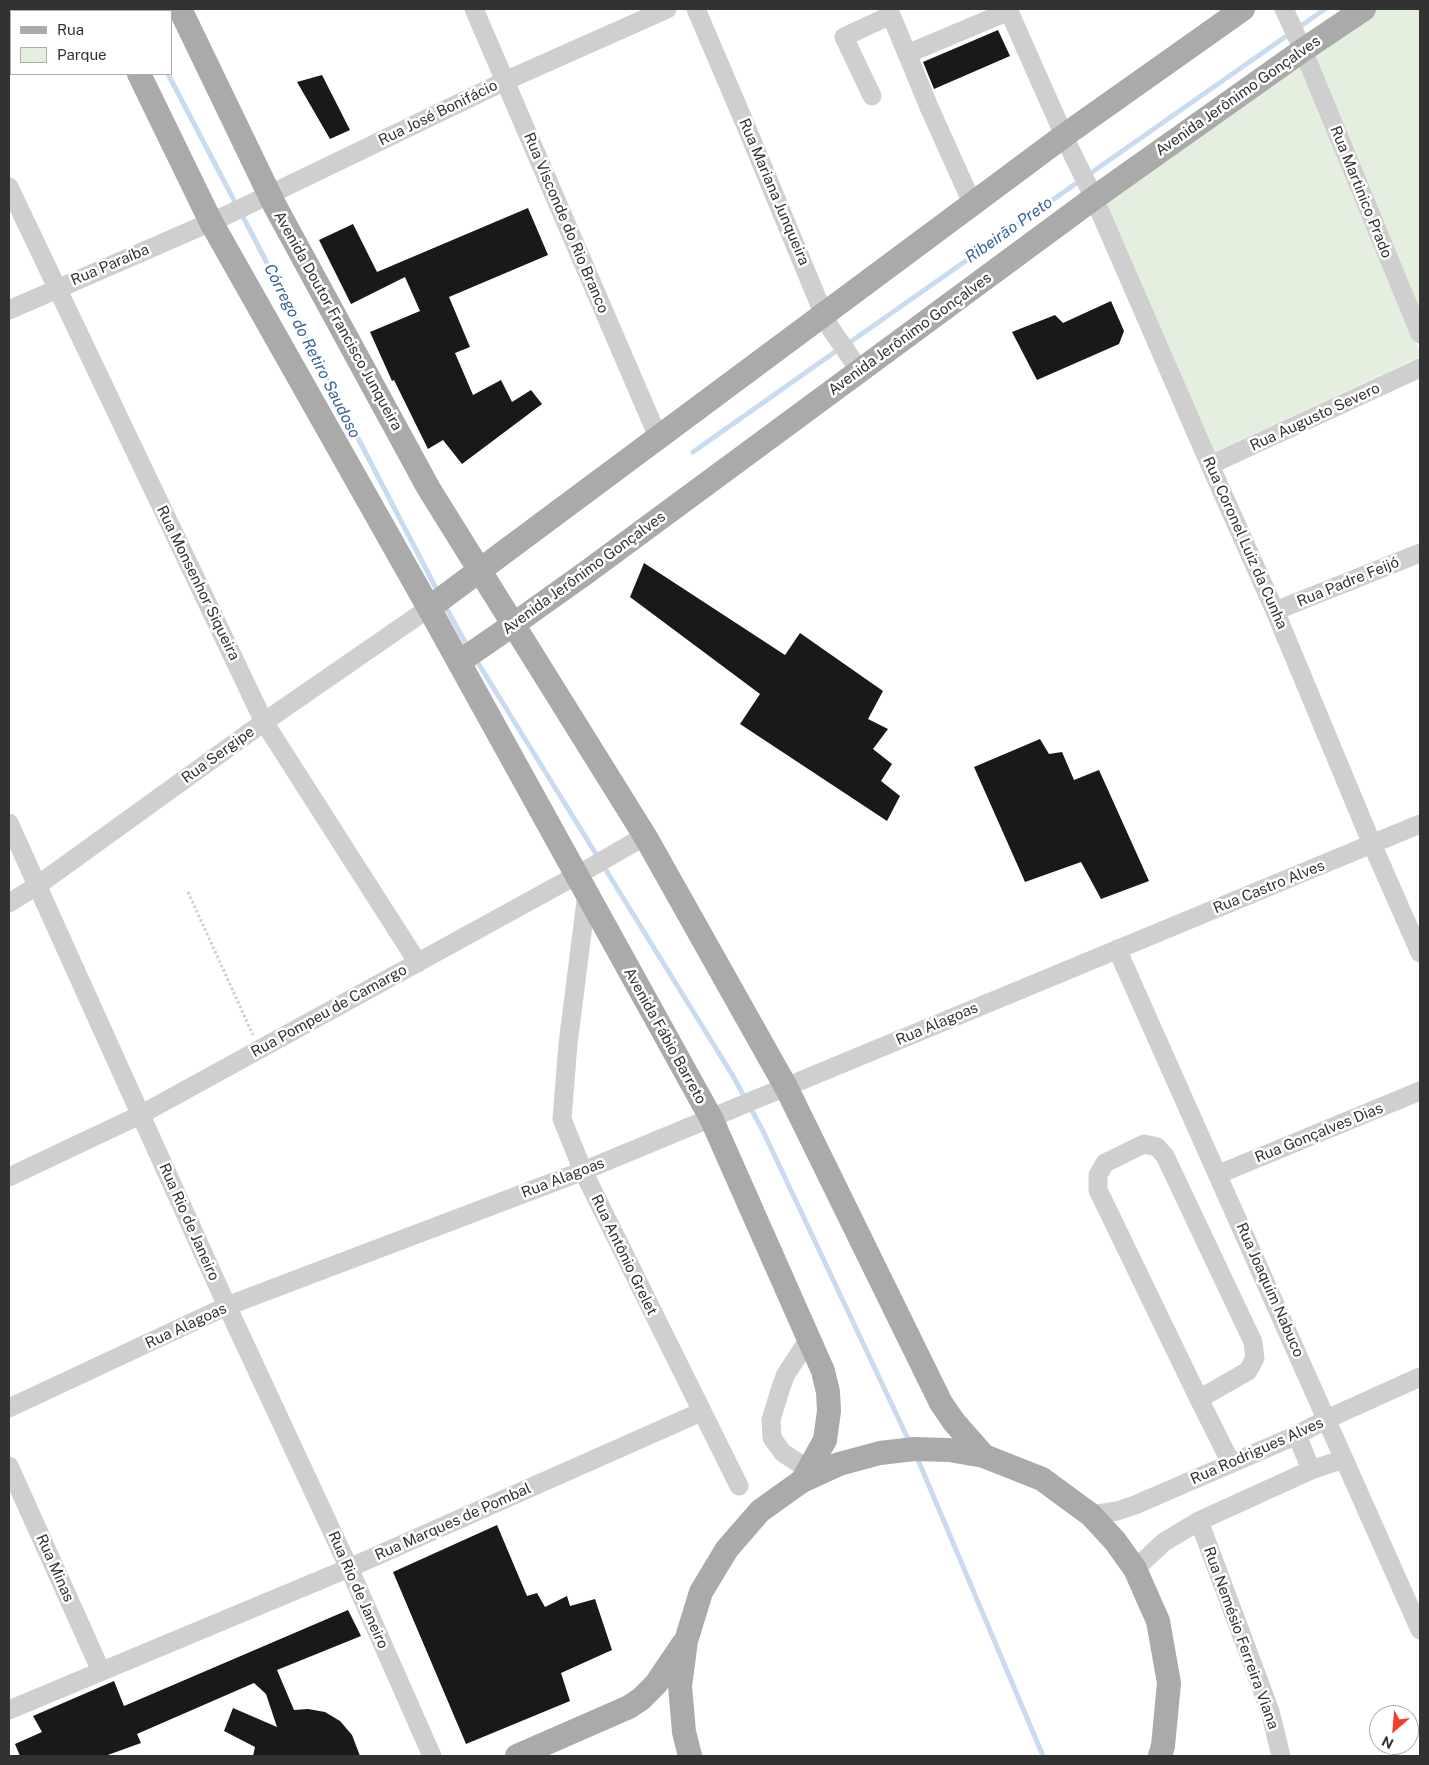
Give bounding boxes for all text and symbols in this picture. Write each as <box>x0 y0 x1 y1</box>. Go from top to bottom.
legend <box>10 10 172 75</box>
text: Rua <box>57 21 84 38</box>
street label: Avenida Jerônimo Gonçalves <box>1152 32 1324 160</box>
text: Parque <box>57 46 107 63</box>
street label: Rua José Bonifácio <box>376 76 500 150</box>
street label: Rua Mariana Junqueira <box>735 116 813 268</box>
street label: Rua Martinico Prado <box>1326 123 1396 261</box>
street label: Rua Visconde do Rio Branco <box>520 130 612 316</box>
water label: Ribeirão Preto <box>962 193 1056 267</box>
street label: Avenida Doutor Francisco Junqueira <box>270 208 406 434</box>
street label: Rua Paraíba <box>68 240 152 290</box>
water label: Córrego do Retiro Saudoso <box>260 261 364 441</box>
street label: Avenida Jerônimo Gonçalves <box>825 269 995 399</box>
street label: Rua Augusto Severo <box>1247 379 1383 455</box>
street label: Rua Coronel Luiz da Cunha <box>1199 454 1291 632</box>
street label: Rua Monsenhor Siqueira <box>153 503 243 663</box>
street label: Avenida Jerônimo Gonçalves <box>499 508 669 638</box>
street label: Rua Padre Feijó <box>1294 553 1402 611</box>
street label: Rua Sergipe <box>178 723 258 787</box>
street label: Rua Castro Alves <box>1211 856 1327 918</box>
street label: Rua Pompeu de Camargo <box>248 961 410 1061</box>
street label: Avenida Fábio Barreto <box>620 965 710 1107</box>
street label: Rua Alagoas <box>893 999 981 1049</box>
street label: Rua Gonçalves Dias <box>1252 1099 1386 1167</box>
street label: Rua Alagoas <box>519 1154 607 1202</box>
street label: Rua Rio de Janeiro <box>155 1160 223 1284</box>
street label: Rua Antônio Grelet <box>587 1192 661 1318</box>
street label: Rua Joaquim Nabuco <box>1232 1220 1308 1360</box>
street label: Rua Alagoas <box>143 1299 229 1353</box>
street label: Rua Rodrigues Alves <box>1188 1414 1326 1488</box>
street label: Rua Marques de Pombal <box>372 1479 534 1565</box>
street label: Rua Rio de Janeiro <box>324 1528 392 1652</box>
street label: Rua Minas <box>32 1531 78 1605</box>
street label: Rua Nemésio Ferreira Viana <box>1200 1544 1282 1732</box>
north arrow <box>1369 1705 1419 1755</box>
text: N <box>1379 1733 1396 1752</box>

